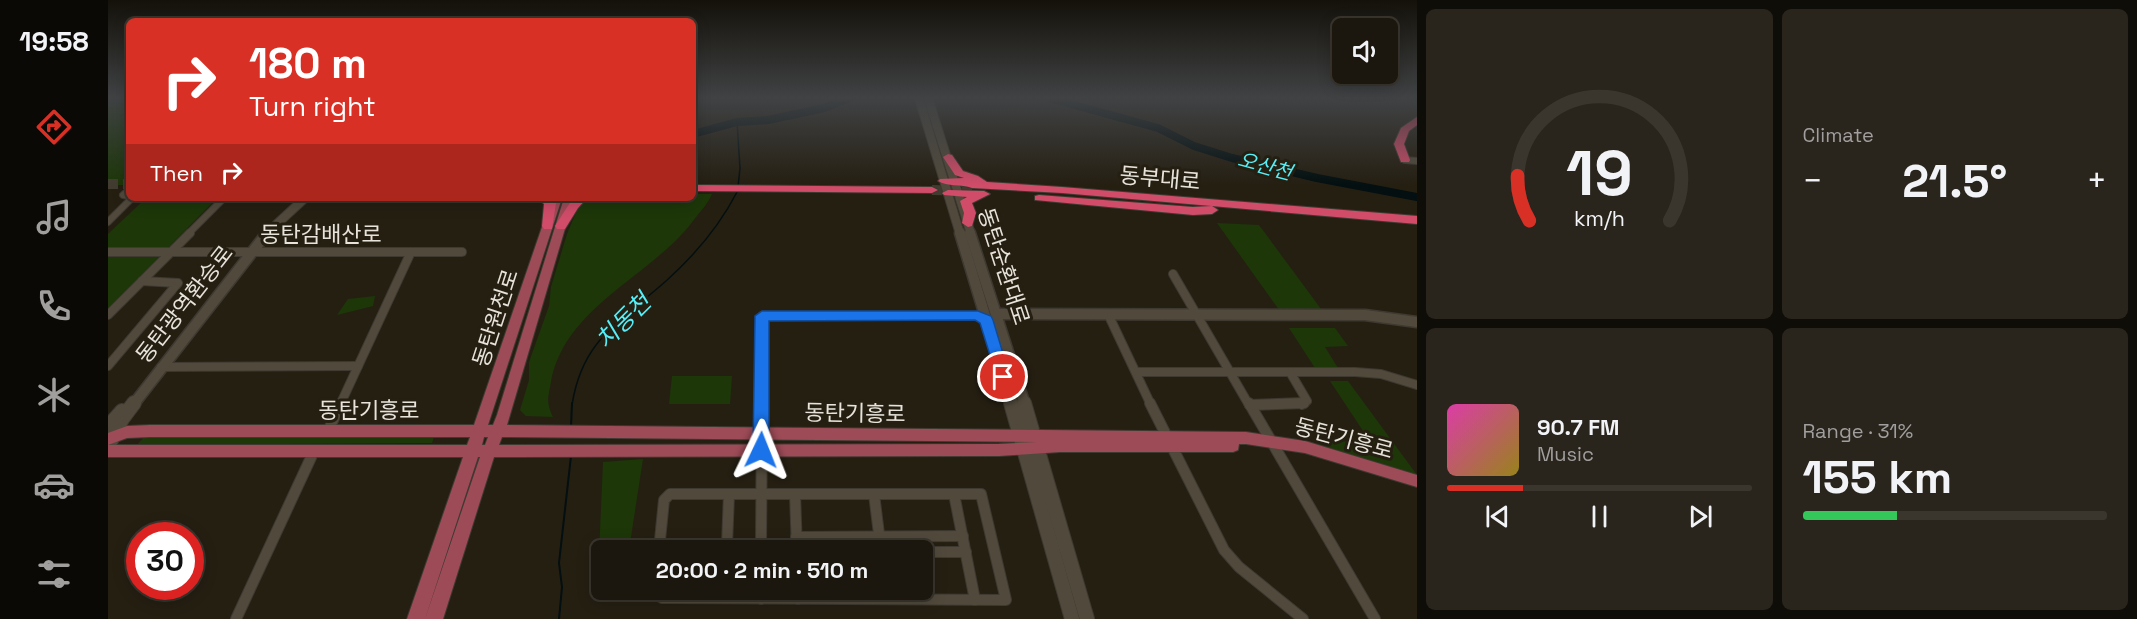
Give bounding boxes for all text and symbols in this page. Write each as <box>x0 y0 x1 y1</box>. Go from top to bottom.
map controls <box>1332 18 1398 84</box>
button: sound <box>1332 18 1398 84</box>
text: 19:58 <box>19 24 89 59</box>
text: 180 m <box>249 37 367 90</box>
icon: right <box>150 42 228 120</box>
text: Turn right <box>249 89 376 124</box>
icon: directions <box>33 106 75 148</box>
text: Climate <box>1803 122 1874 148</box>
text: 19 <box>1566 134 1633 213</box>
water label: 오산천 <box>1235 146 1298 186</box>
text: 21.5° <box>1902 153 2007 210</box>
icon: right <box>215 156 248 189</box>
text: Then <box>150 159 203 187</box>
text: − <box>1803 160 1823 202</box>
text: + <box>2087 160 2107 202</box>
street label: 동부대로 <box>1118 161 1202 195</box>
icon: music <box>33 196 75 238</box>
street label: 동탄순환대로 <box>972 204 1036 328</box>
text: km/h <box>1574 205 1625 232</box>
street label: 동탄감배산로 <box>260 220 382 248</box>
street label: 동탄광역환승로 <box>129 240 239 368</box>
street label: 동탄원천로 <box>466 266 524 370</box>
icon: phone <box>33 285 75 327</box>
water label: 치동천 <box>589 285 659 355</box>
pin <box>977 351 1028 402</box>
icon: arrive <box>986 360 1019 393</box>
icon: climate <box>33 374 75 416</box>
street label: 동탄기흥로 <box>318 396 420 424</box>
street label: 동탄기흥로 <box>804 398 906 428</box>
street label: 동탄기흥로 <box>1291 411 1397 465</box>
text: 90.7 FM <box>1537 413 1619 441</box>
position arrow <box>729 418 793 482</box>
text: Range · 31% <box>1803 418 1913 444</box>
text: Music <box>1537 441 1594 467</box>
text: 155 km <box>1803 449 1952 506</box>
icon: car <box>33 464 75 506</box>
icon: previous <box>1481 500 1514 533</box>
icon: pause <box>1583 500 1616 533</box>
icon: next <box>1684 500 1717 533</box>
speed limit sign: 30 <box>126 522 204 600</box>
icon: filters <box>33 553 75 595</box>
text: 20:00 · 2 min · 510 m <box>656 556 868 584</box>

